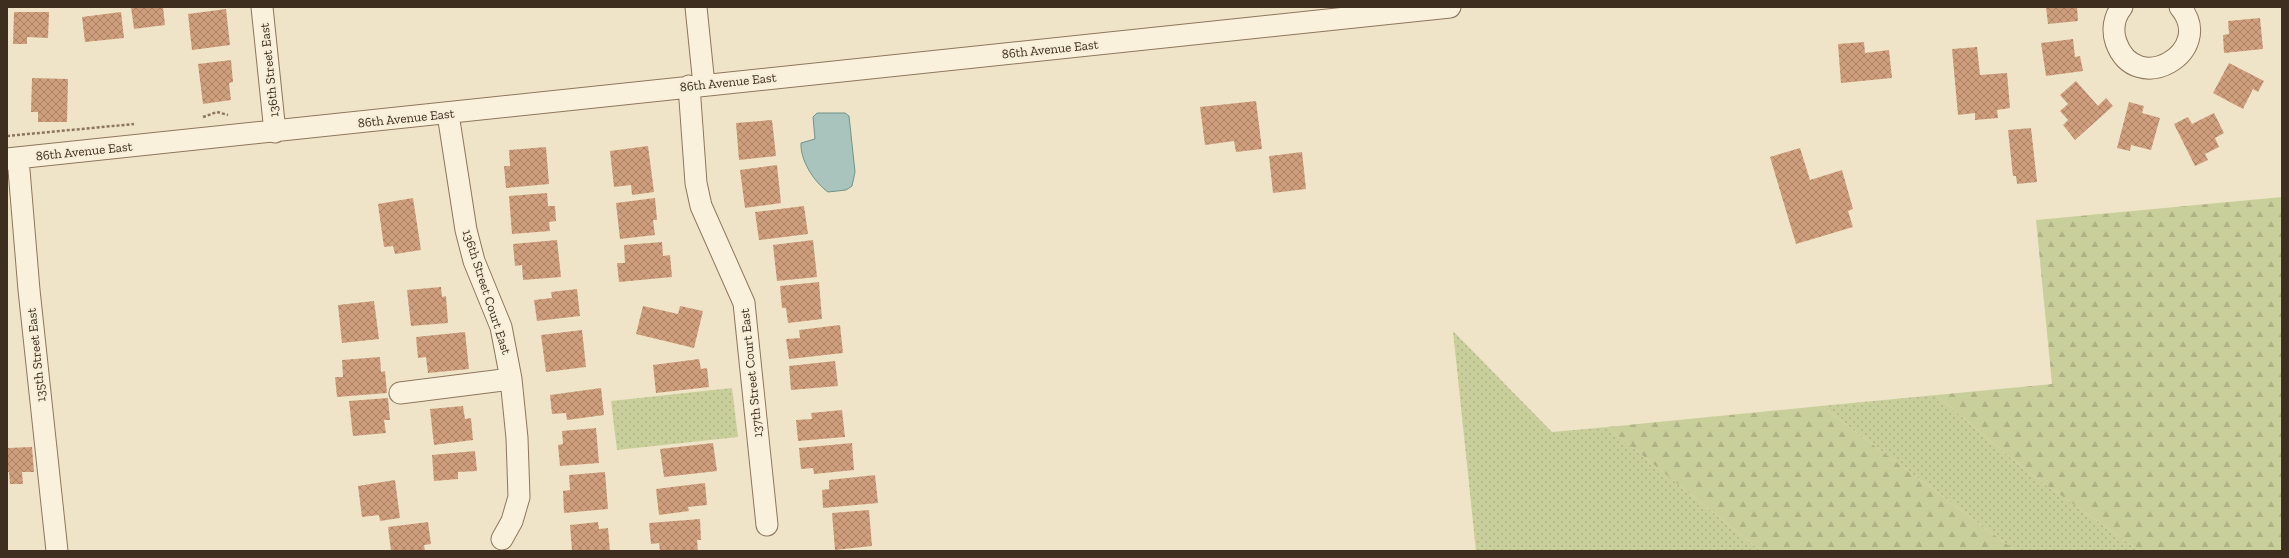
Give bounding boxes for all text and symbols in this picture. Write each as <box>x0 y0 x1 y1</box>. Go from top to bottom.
street label: 136th Street East <box>257 22 281 118</box>
street label: 86th Avenue East <box>1001 36 1099 62</box>
street label: 86th Avenue East <box>679 69 777 95</box>
street label: 86th Avenue East <box>357 105 455 131</box>
street label: 86th Avenue East <box>35 138 133 164</box>
street label: 136th Street Court East <box>460 228 514 357</box>
street label: 135th Street East <box>24 307 48 403</box>
street label: 137th Street Court East <box>737 308 765 438</box>

